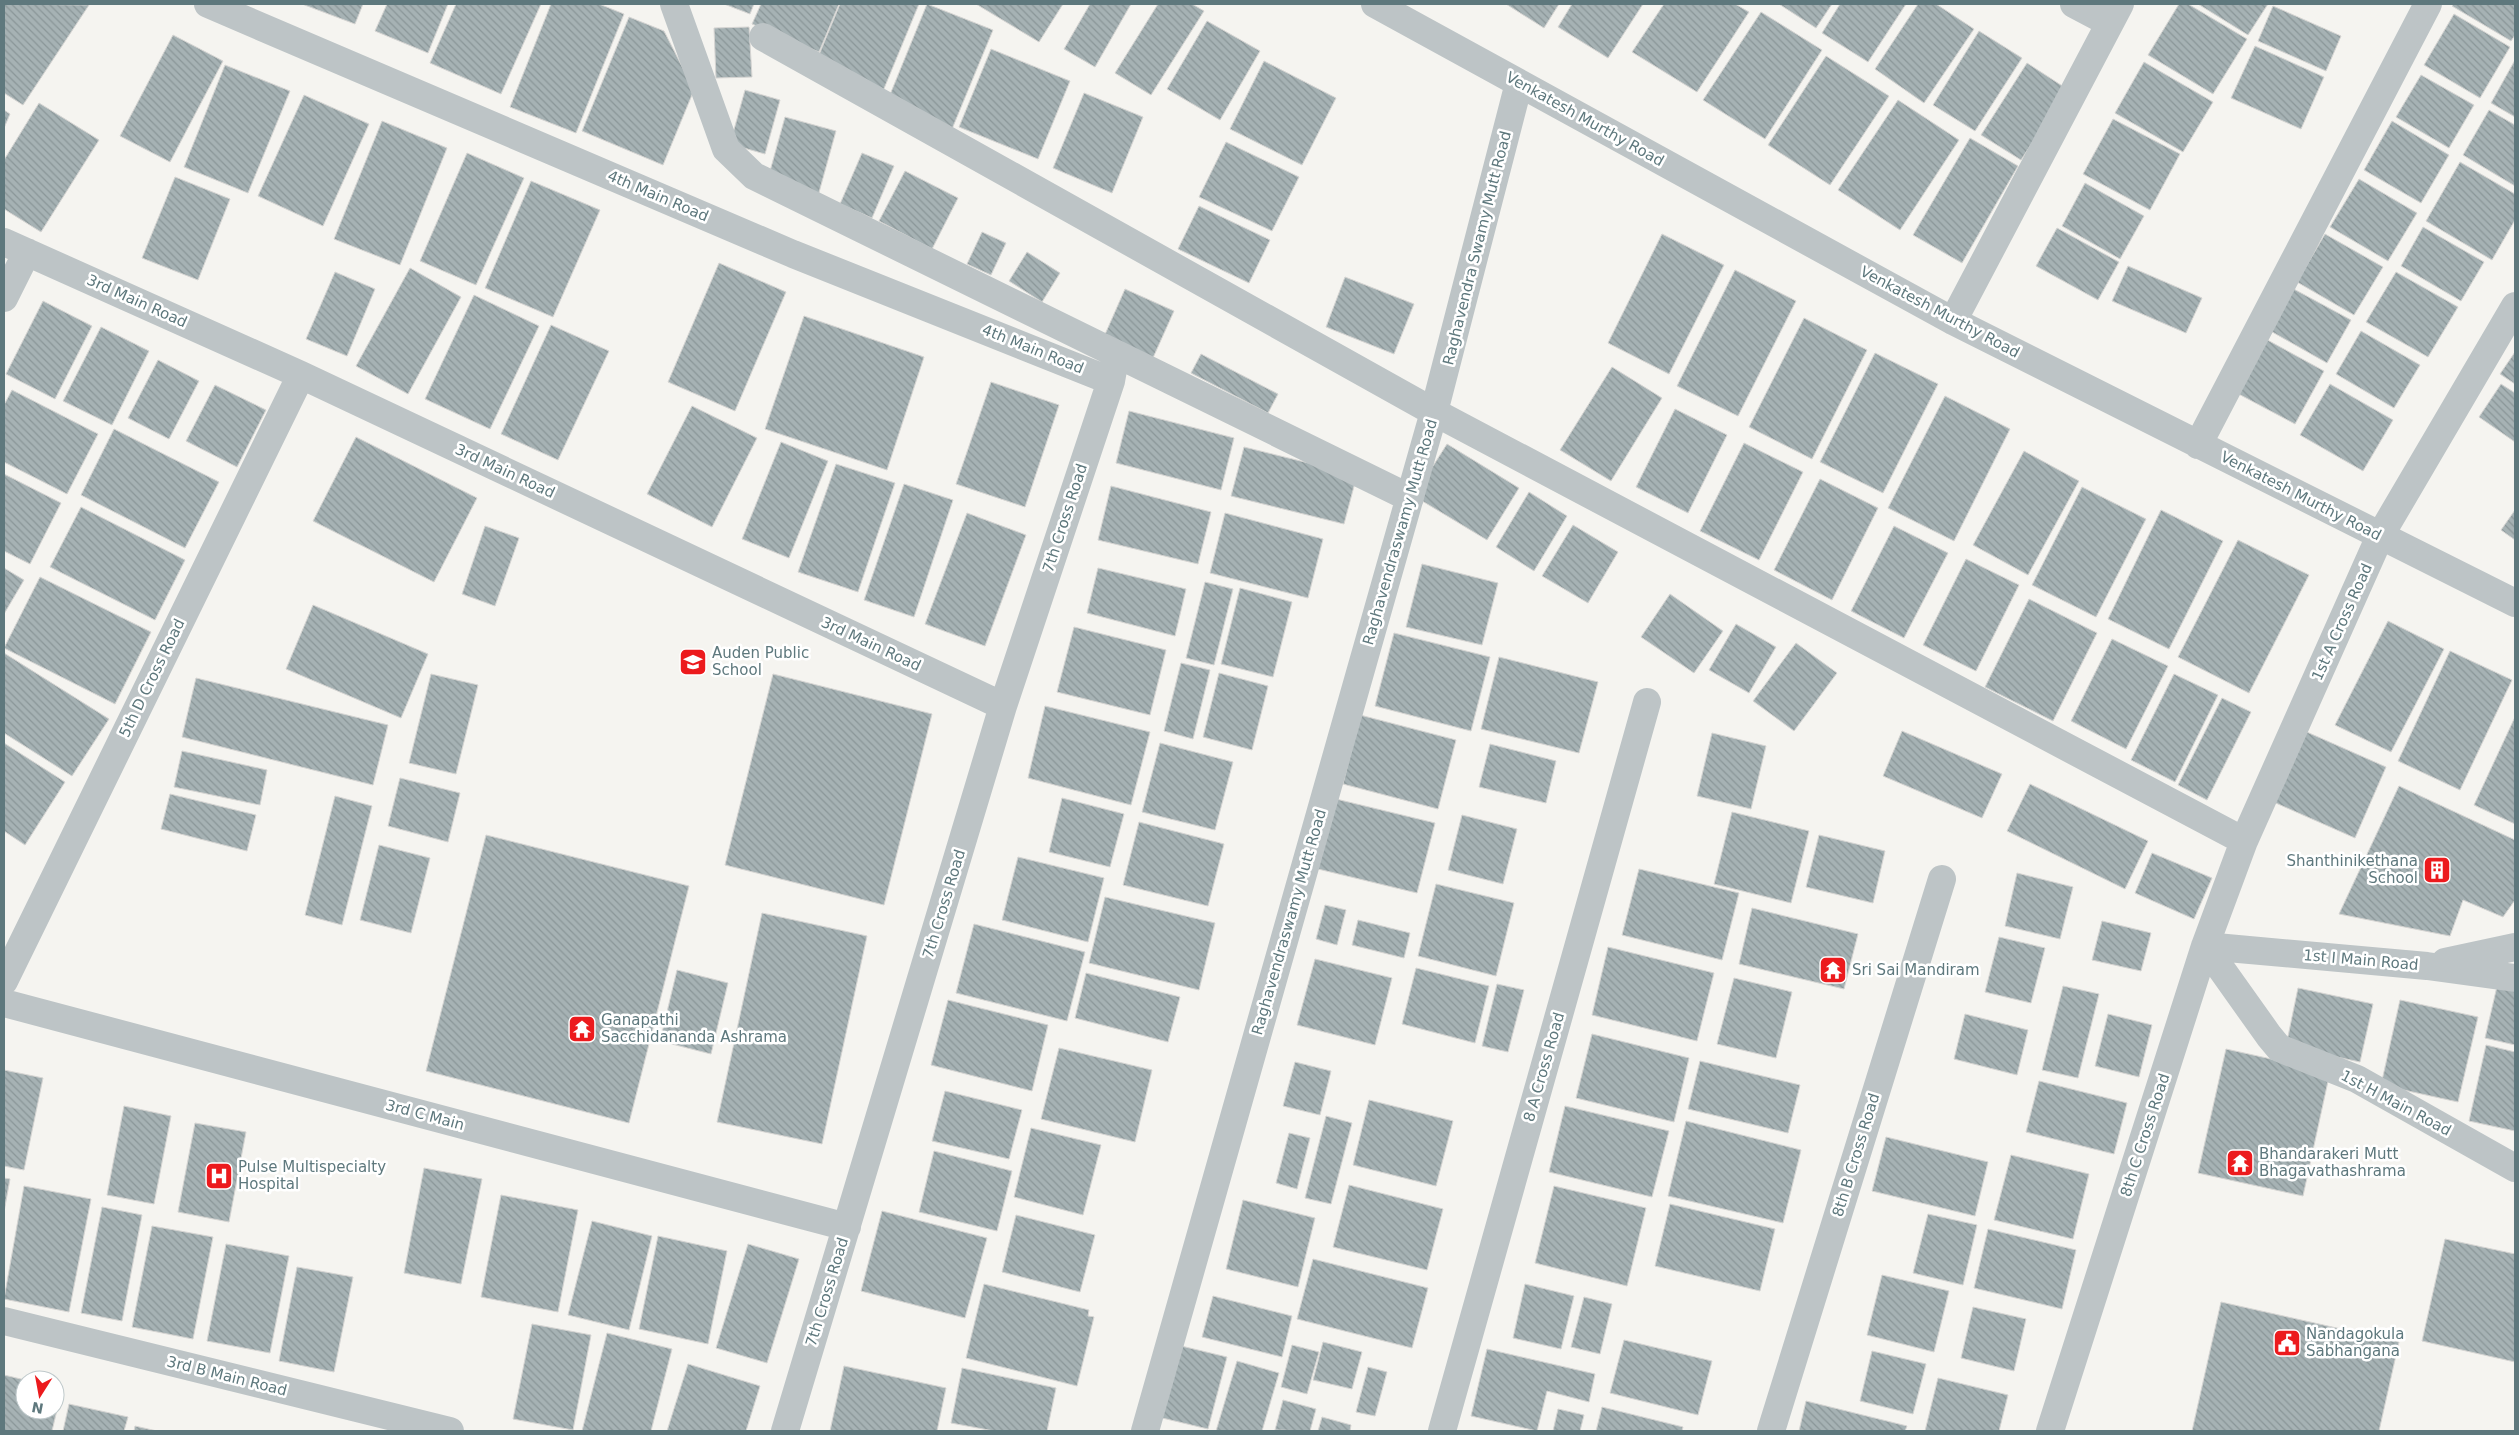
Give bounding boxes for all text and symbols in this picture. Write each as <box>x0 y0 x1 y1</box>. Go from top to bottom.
street label: Venkatesh Murthy Road <box>1503 68 1667 170</box>
street label: Raghavendra Swamy Mutt Road <box>1439 129 1515 367</box>
street label: 4th Main Road <box>605 167 711 225</box>
street label: Venkatesh Murthy Road <box>1857 262 2023 362</box>
street label: 3rd Main Road <box>84 271 190 331</box>
street label: 4th Main Road <box>980 320 1086 378</box>
street label: Raghavendraswamy Mutt Road <box>1359 417 1441 647</box>
street label: 3rd Main Road <box>452 440 558 502</box>
street label: Venkatesh Murthy Road <box>2218 448 2384 544</box>
street label: 7th Cross Road <box>1039 461 1091 575</box>
street label: 1st A Cross Road <box>2308 561 2376 683</box>
street label: 3rd Main Road <box>818 613 924 675</box>
street label: 5th D Cross Road <box>116 616 188 740</box>
place label: Auden Public School <box>712 644 809 679</box>
school or university icon: Auden Public School <box>678 647 708 677</box>
street label: Raghavendraswamy Mutt Road <box>1248 807 1330 1037</box>
street label: 7th Cross Road <box>919 847 969 961</box>
place label: Shanthinikethana School <box>2286 852 2418 887</box>
building icon: Shanthinikethana School <box>2422 855 2452 885</box>
street label: 1st I Main Road <box>2303 946 2419 974</box>
temple icon: Sri Sai Mandiram <box>1818 955 1848 985</box>
place label: Sri Sai Mandiram <box>1852 961 1980 979</box>
street label: 8 A Cross Road <box>1520 1010 1568 1124</box>
place label: Ganapathi Sacchidananda Ashrama <box>601 1011 787 1046</box>
temple icon: Ganapathi Sacchidananda Ashrama <box>567 1014 597 1044</box>
street label: 1st H Main Road <box>2338 1066 2454 1140</box>
street label: 8th C Cross Road <box>2117 1071 2173 1199</box>
street label: 8th B Cross Road <box>1829 1091 1883 1219</box>
street label: 3rd C Main <box>384 1096 466 1134</box>
place label: Bhandarakeri Mutt Bhagavathashrama <box>2259 1145 2406 1180</box>
temple icon: Bhandarakeri Mutt Bhagavathashrama <box>2225 1148 2255 1178</box>
place label: Pulse Multispecialty Hospital <box>238 1158 386 1193</box>
hospital icon: Pulse Multispecialty Hospital <box>204 1161 234 1191</box>
street label: 7th Cross Road <box>802 1235 852 1349</box>
place label: Nandagokula Sabhangana <box>2306 1325 2404 1360</box>
public building icon: Nandagokula Sabhangana <box>2272 1328 2302 1358</box>
street label: 3rd B Main Road <box>165 1352 289 1400</box>
north arrow <box>15 1370 65 1420</box>
text: N <box>30 1399 45 1417</box>

